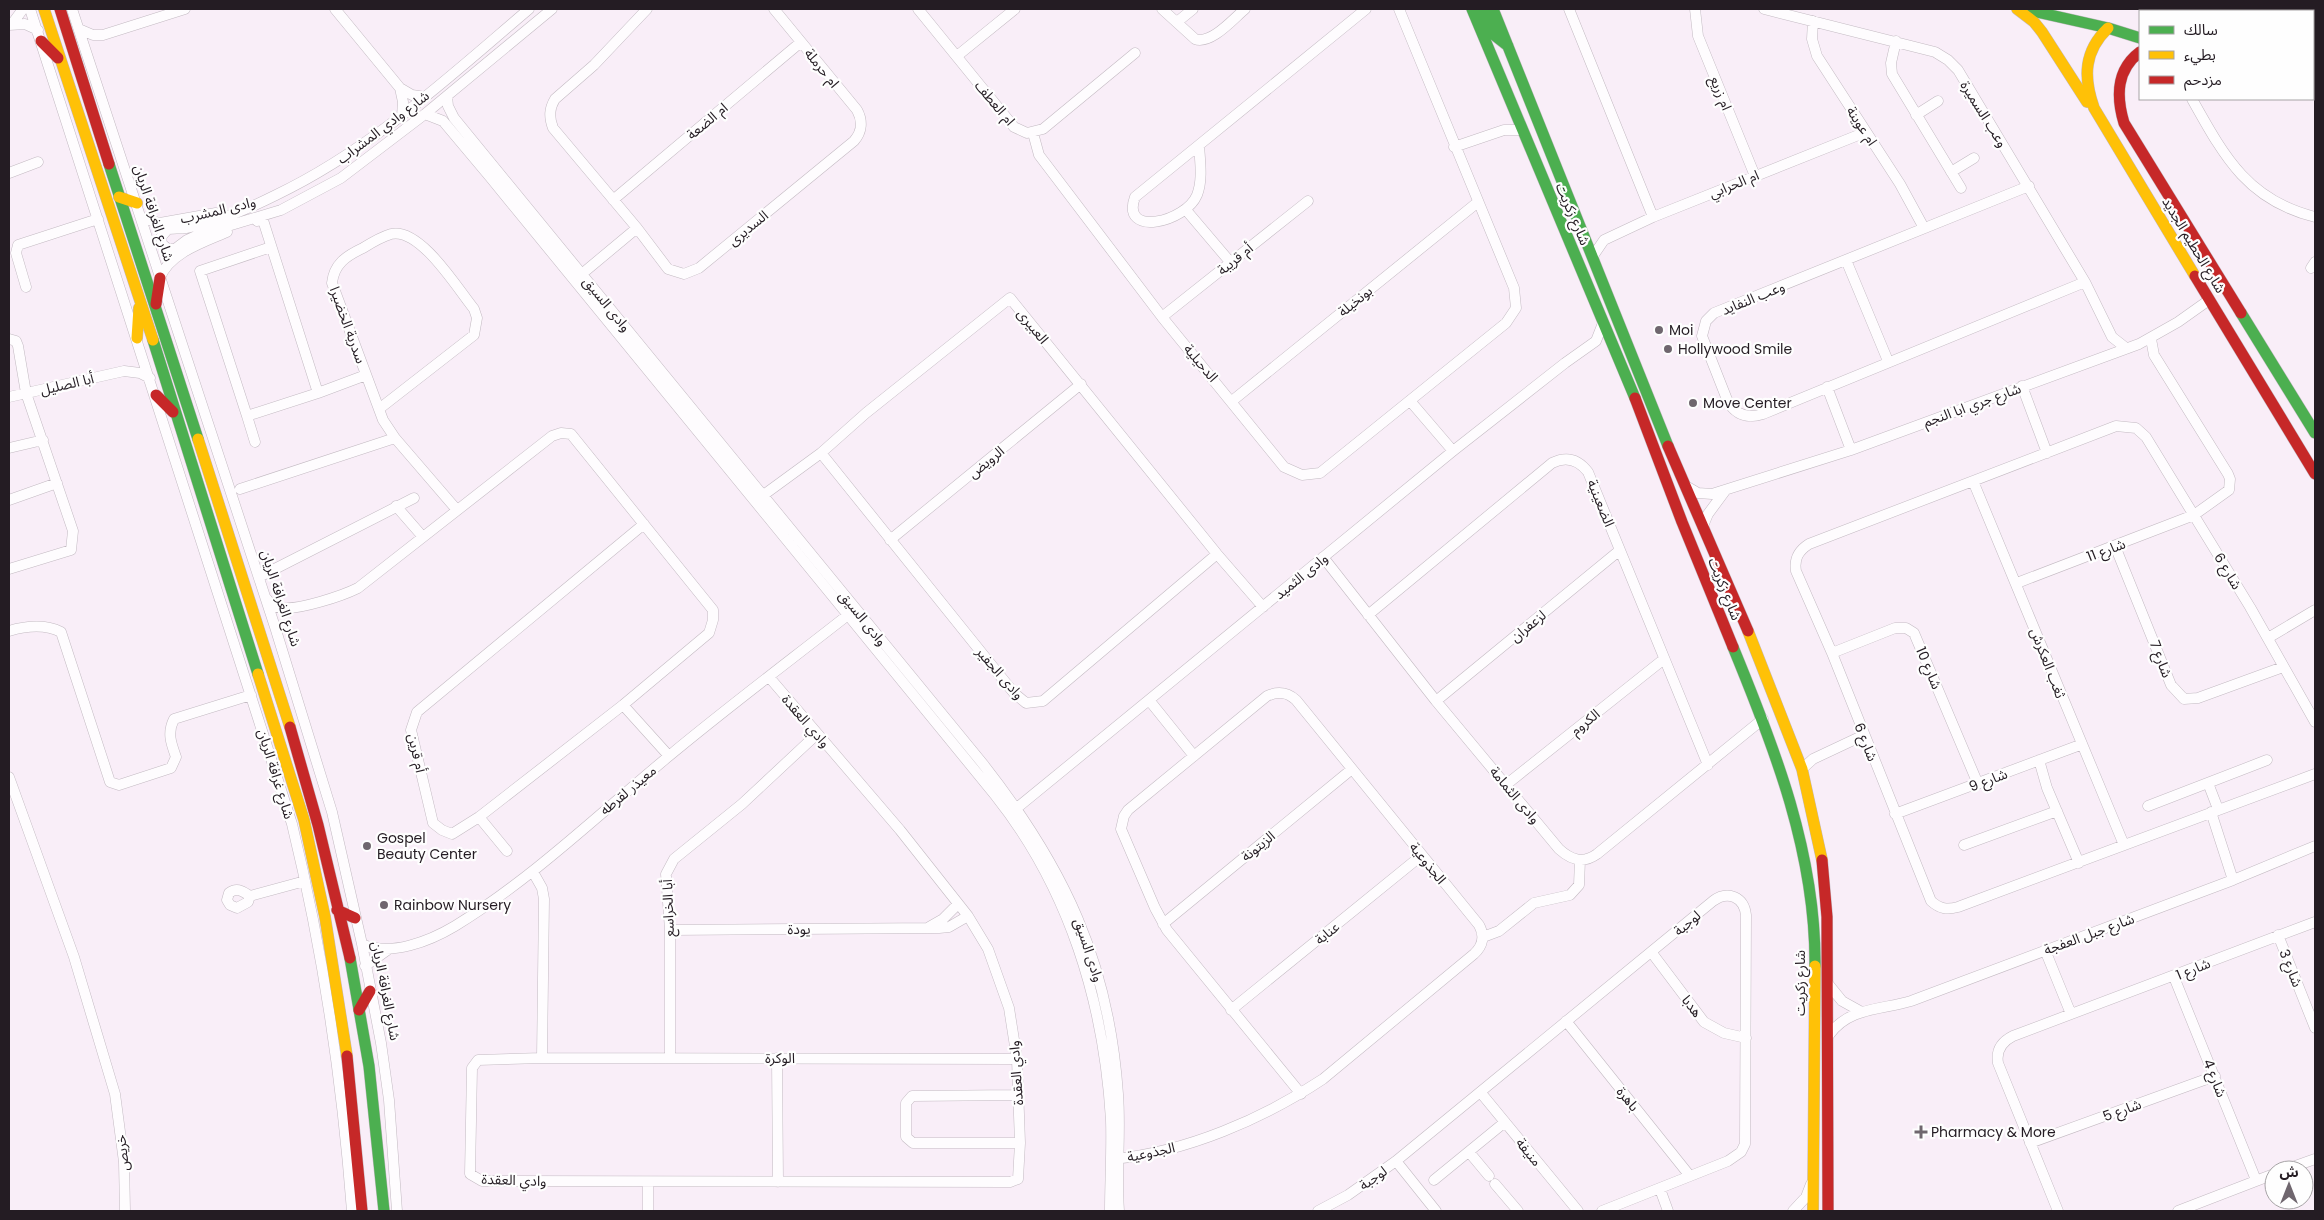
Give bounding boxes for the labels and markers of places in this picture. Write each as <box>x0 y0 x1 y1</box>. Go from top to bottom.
place label: Moi <box>1669 320 1693 340</box>
marker: Moi <box>1653 324 1665 336</box>
place label: Hollywood Smile <box>1678 339 1793 359</box>
marker: Hollywood Smile <box>1662 343 1674 355</box>
place label: Move Center <box>1703 393 1792 413</box>
marker: Move Center <box>1687 397 1699 409</box>
place label: Gospel Beauty Center <box>377 828 477 864</box>
marker: Gospel Beauty Center <box>361 840 373 852</box>
place label: Rainbow Nursery <box>394 895 511 915</box>
marker: Rainbow Nursery <box>378 899 390 911</box>
place label: Pharmacy & More <box>1931 1122 2056 1142</box>
marker: Pharmacy & More <box>1915 1126 1927 1138</box>

